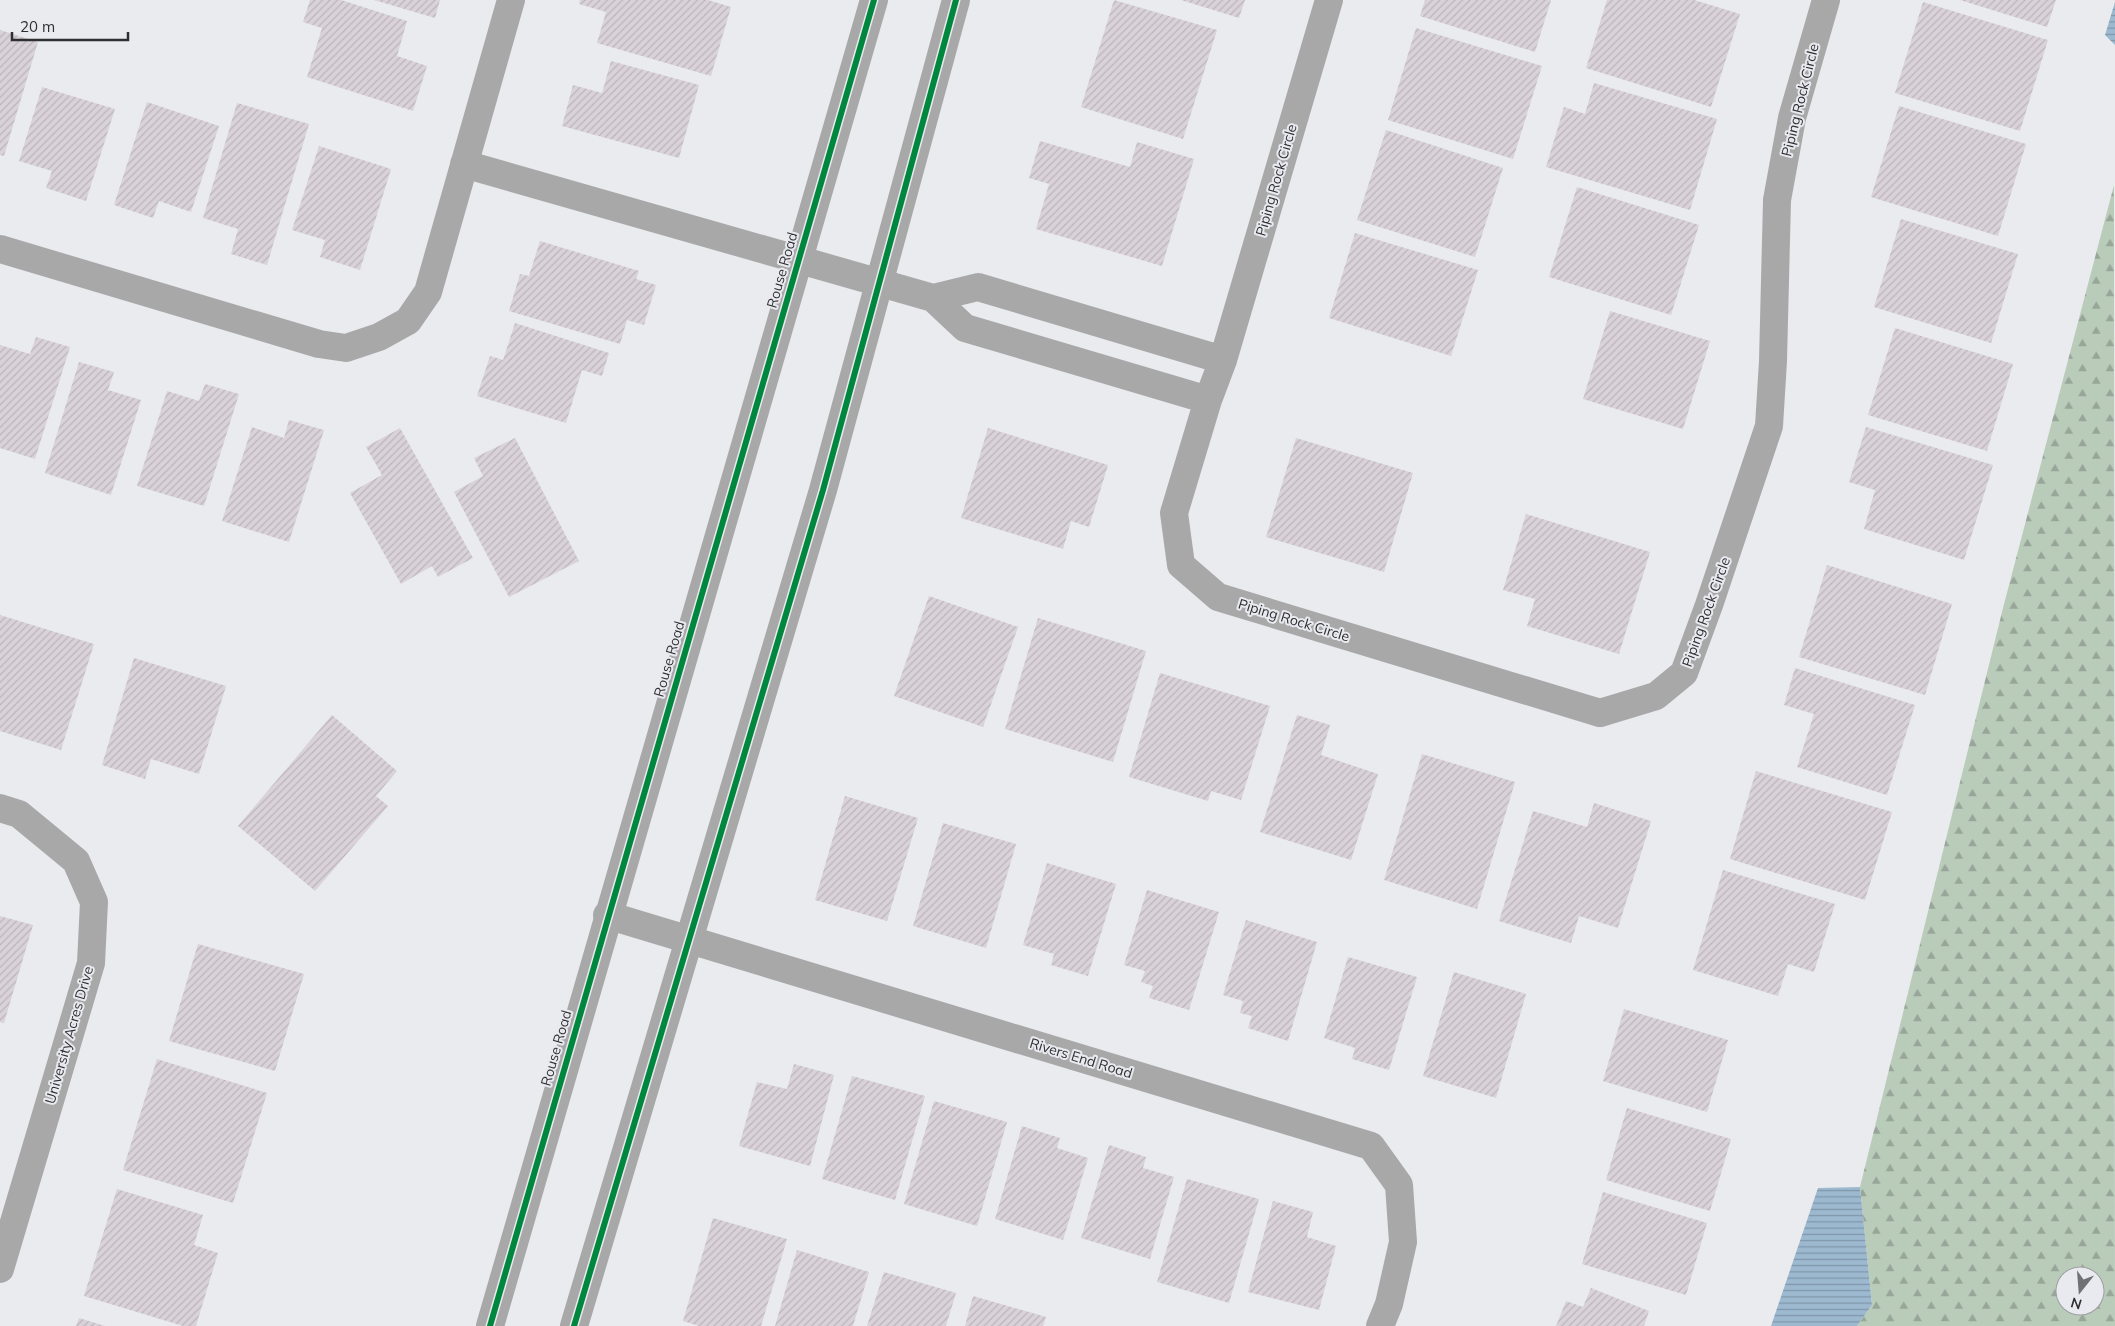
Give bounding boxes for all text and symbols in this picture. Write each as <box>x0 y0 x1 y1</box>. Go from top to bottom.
scale bar <box>12 10 129 42</box>
text: 20 m <box>20 17 55 36</box>
street label: Piping Rock Circle <box>1777 42 1823 158</box>
street label: Piping Rock Circle <box>1251 122 1301 238</box>
street label: Rouse Road <box>763 230 801 310</box>
street label: Piping Rock Circle <box>1678 555 1734 669</box>
street label: Piping Rock Circle <box>1236 594 1352 646</box>
street label: Rouse Road <box>650 619 688 699</box>
street label: University Acres Drive <box>41 964 97 1106</box>
street label: Rouse Road <box>537 1008 575 1088</box>
street label: Rivers End Road <box>1027 1034 1135 1082</box>
north arrow <box>2055 1266 2105 1316</box>
text: N <box>2069 1293 2084 1314</box>

